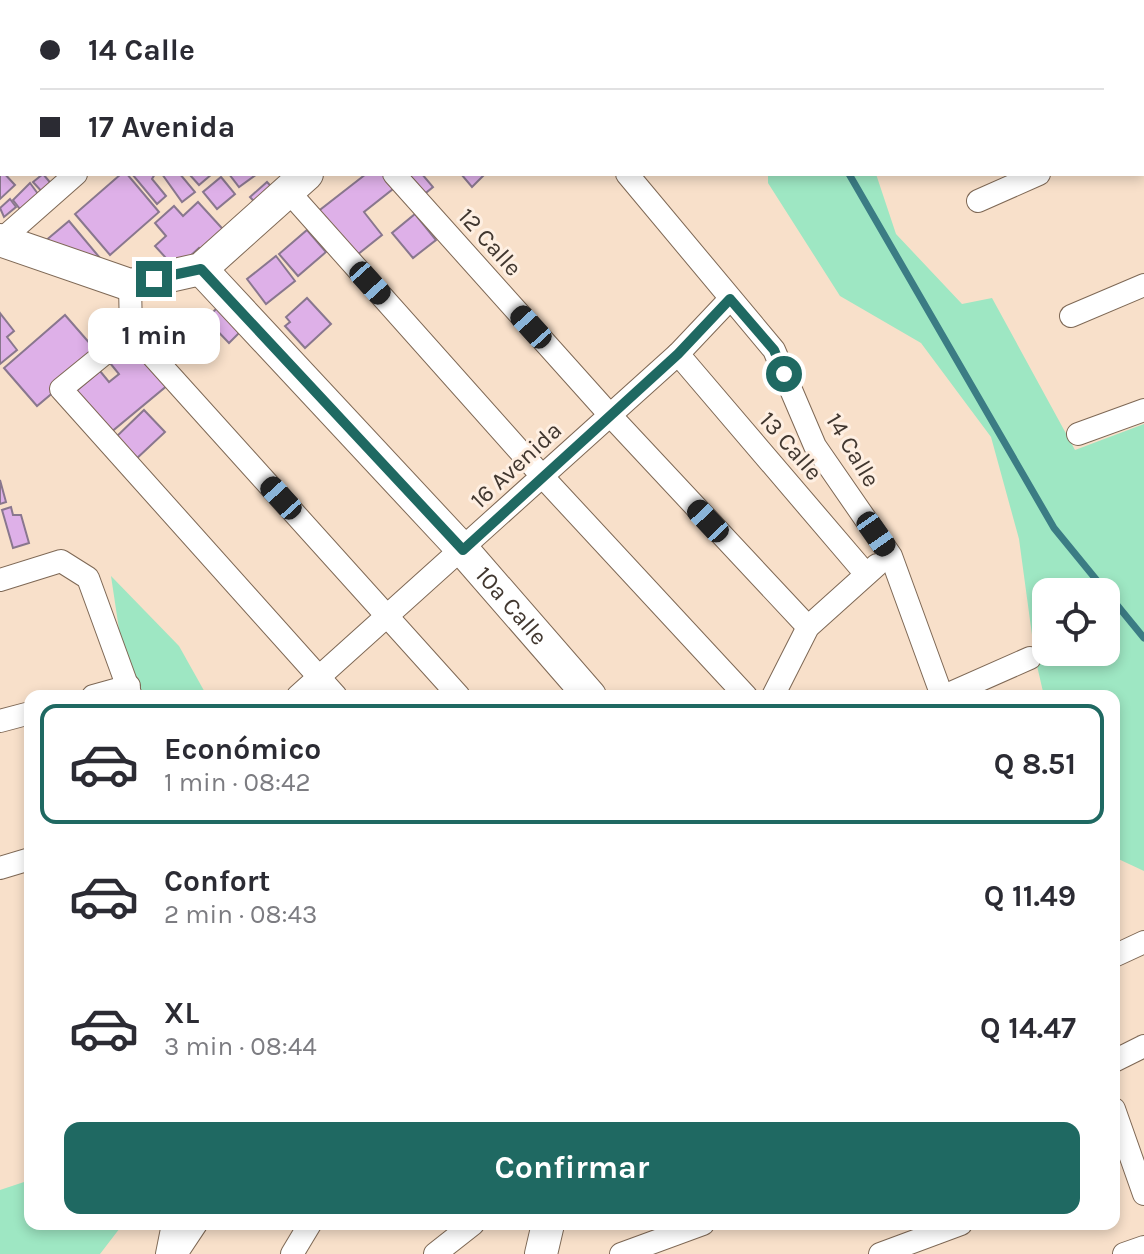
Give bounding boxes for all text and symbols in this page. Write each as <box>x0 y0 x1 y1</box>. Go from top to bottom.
text: 14 Calle <box>88 32 195 68</box>
text: 17 Avenida <box>88 109 235 145</box>
street label: 12 Calle <box>452 202 528 282</box>
car <box>345 257 395 309</box>
route end <box>136 261 172 297</box>
car <box>506 301 556 353</box>
callout: 1 min <box>88 307 220 363</box>
text: 1 min <box>121 320 187 351</box>
route start <box>766 356 802 392</box>
street label: 13 Calle <box>754 406 828 486</box>
street label: 14 Calle <box>820 408 886 492</box>
street label: 16 Avenida <box>465 416 567 514</box>
car <box>256 472 306 524</box>
car <box>683 495 733 547</box>
car <box>852 507 900 561</box>
street label: 10a Calle <box>470 561 553 651</box>
map controls <box>1032 578 1120 666</box>
button: locate <box>1032 578 1120 666</box>
icon: car <box>68 728 140 800</box>
text: Económico <box>164 731 321 767</box>
text: Q 8.51 <box>994 746 1076 782</box>
text: 1 min · 08:42 <box>164 767 311 798</box>
icon: car <box>68 860 140 932</box>
text: Confort <box>164 863 270 899</box>
text: Q 11.49 <box>984 878 1076 914</box>
text: 2 min · 08:43 <box>164 899 317 930</box>
icon: car <box>68 992 140 1064</box>
text: XL <box>164 995 199 1031</box>
text: Q 14.47 <box>980 1010 1076 1046</box>
text: 3 min · 08:44 <box>164 1031 317 1062</box>
button: Confirmar <box>64 1122 1080 1214</box>

